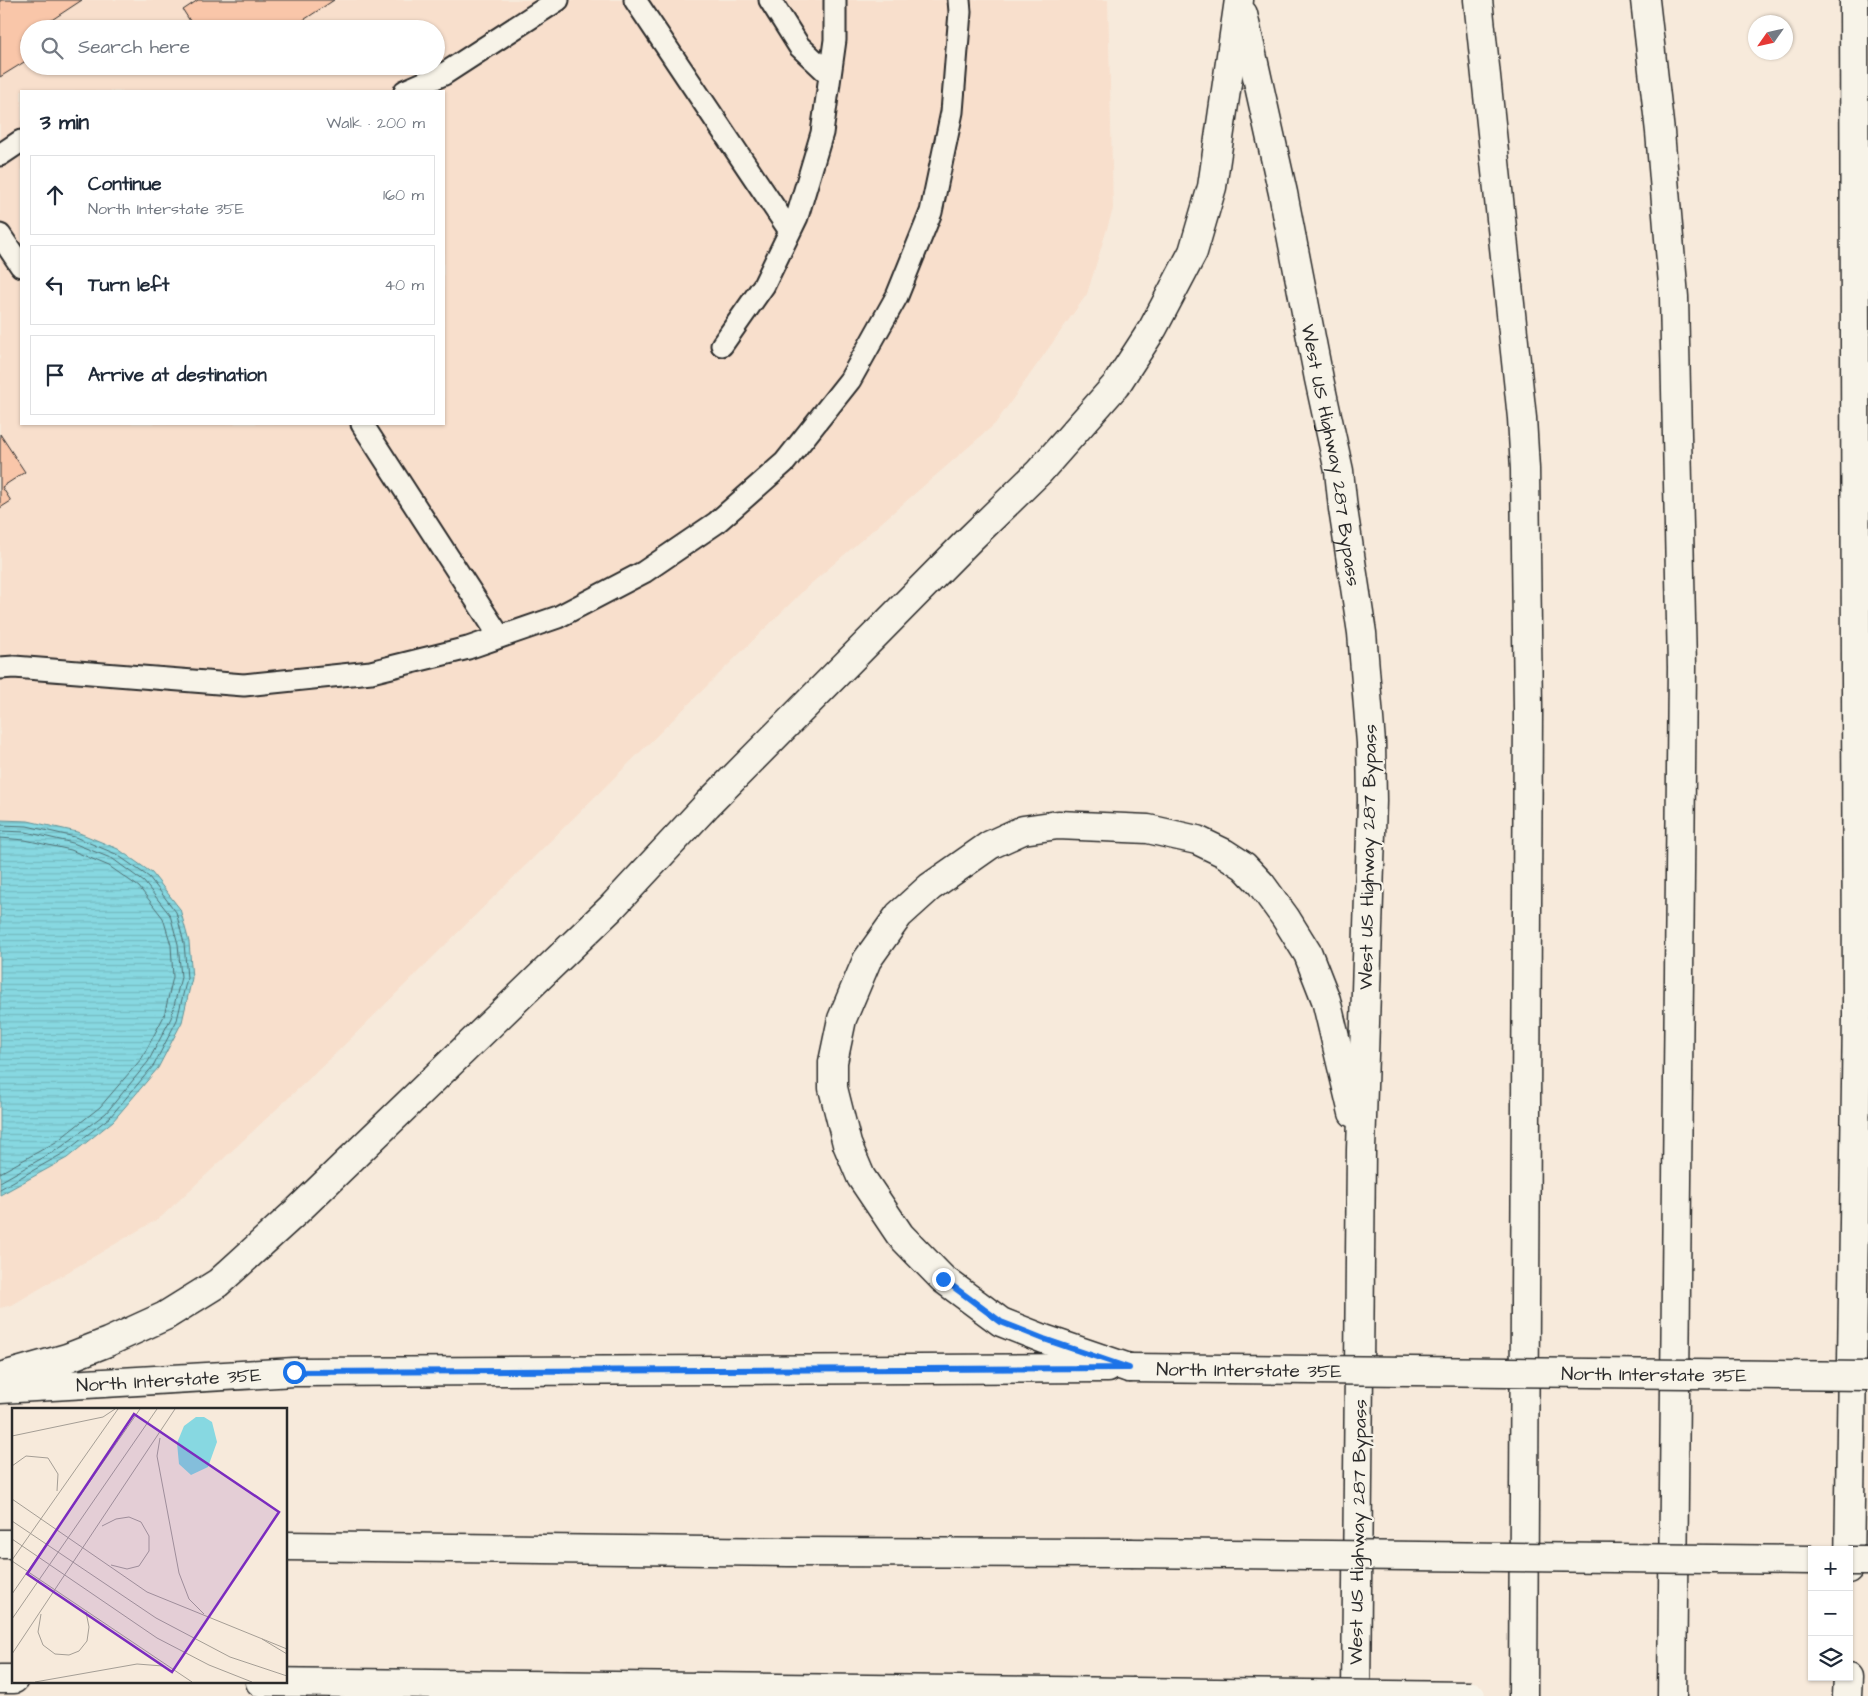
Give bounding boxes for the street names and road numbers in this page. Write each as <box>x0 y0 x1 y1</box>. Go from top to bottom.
street label: West US Highway 287 Bypass <box>1294 322 1367 588</box>
street label: West US Highway 287 Bypass <box>1353 724 1385 990</box>
street label: North Interstate 35E <box>1156 1356 1342 1385</box>
street label: North Interstate 35E <box>1561 1361 1747 1390</box>
street label: North Interstate 35E <box>75 1362 262 1400</box>
street label: West US Highway 287 Bypass <box>1343 1399 1375 1665</box>

